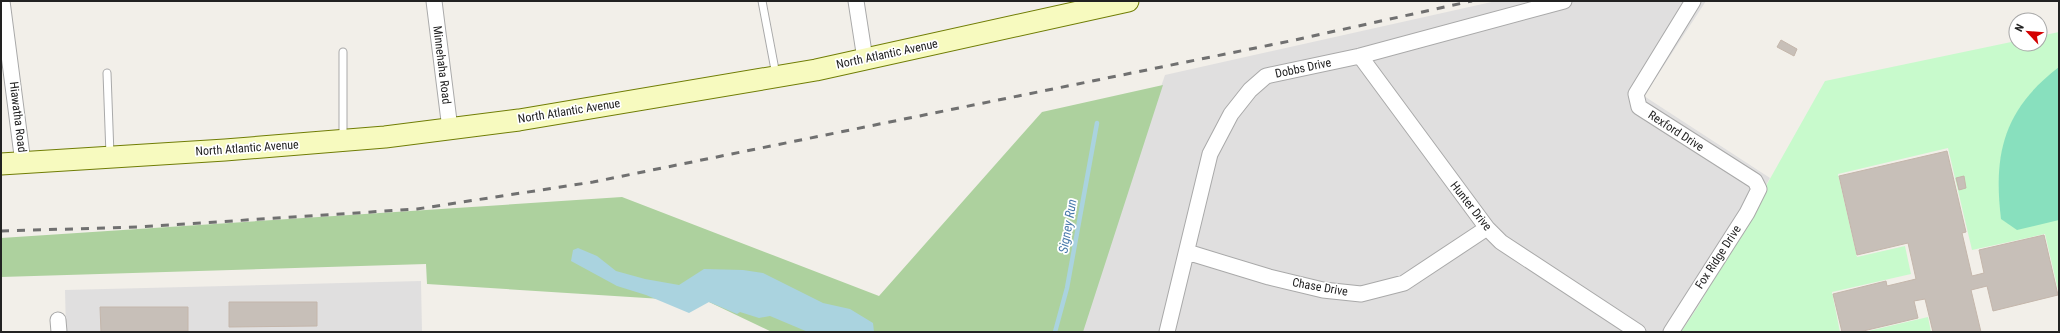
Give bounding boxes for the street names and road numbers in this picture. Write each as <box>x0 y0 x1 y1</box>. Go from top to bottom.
street label: Minnehaha Road <box>430 25 454 105</box>
street label: North Atlantic Avenue <box>835 36 939 72</box>
street label: Dobbs Drive <box>1274 55 1333 81</box>
street label: Hiawatha Road <box>7 81 29 153</box>
street label: North Atlantic Avenue <box>517 96 621 126</box>
street label: Rexford Drive <box>1646 108 1707 154</box>
street label: North Atlantic Avenue <box>195 137 299 159</box>
street label: Hunter Drive <box>1447 179 1495 234</box>
street label: Fox Ridge Drive <box>1692 222 1744 291</box>
street label: Chase Drive <box>1291 275 1349 299</box>

